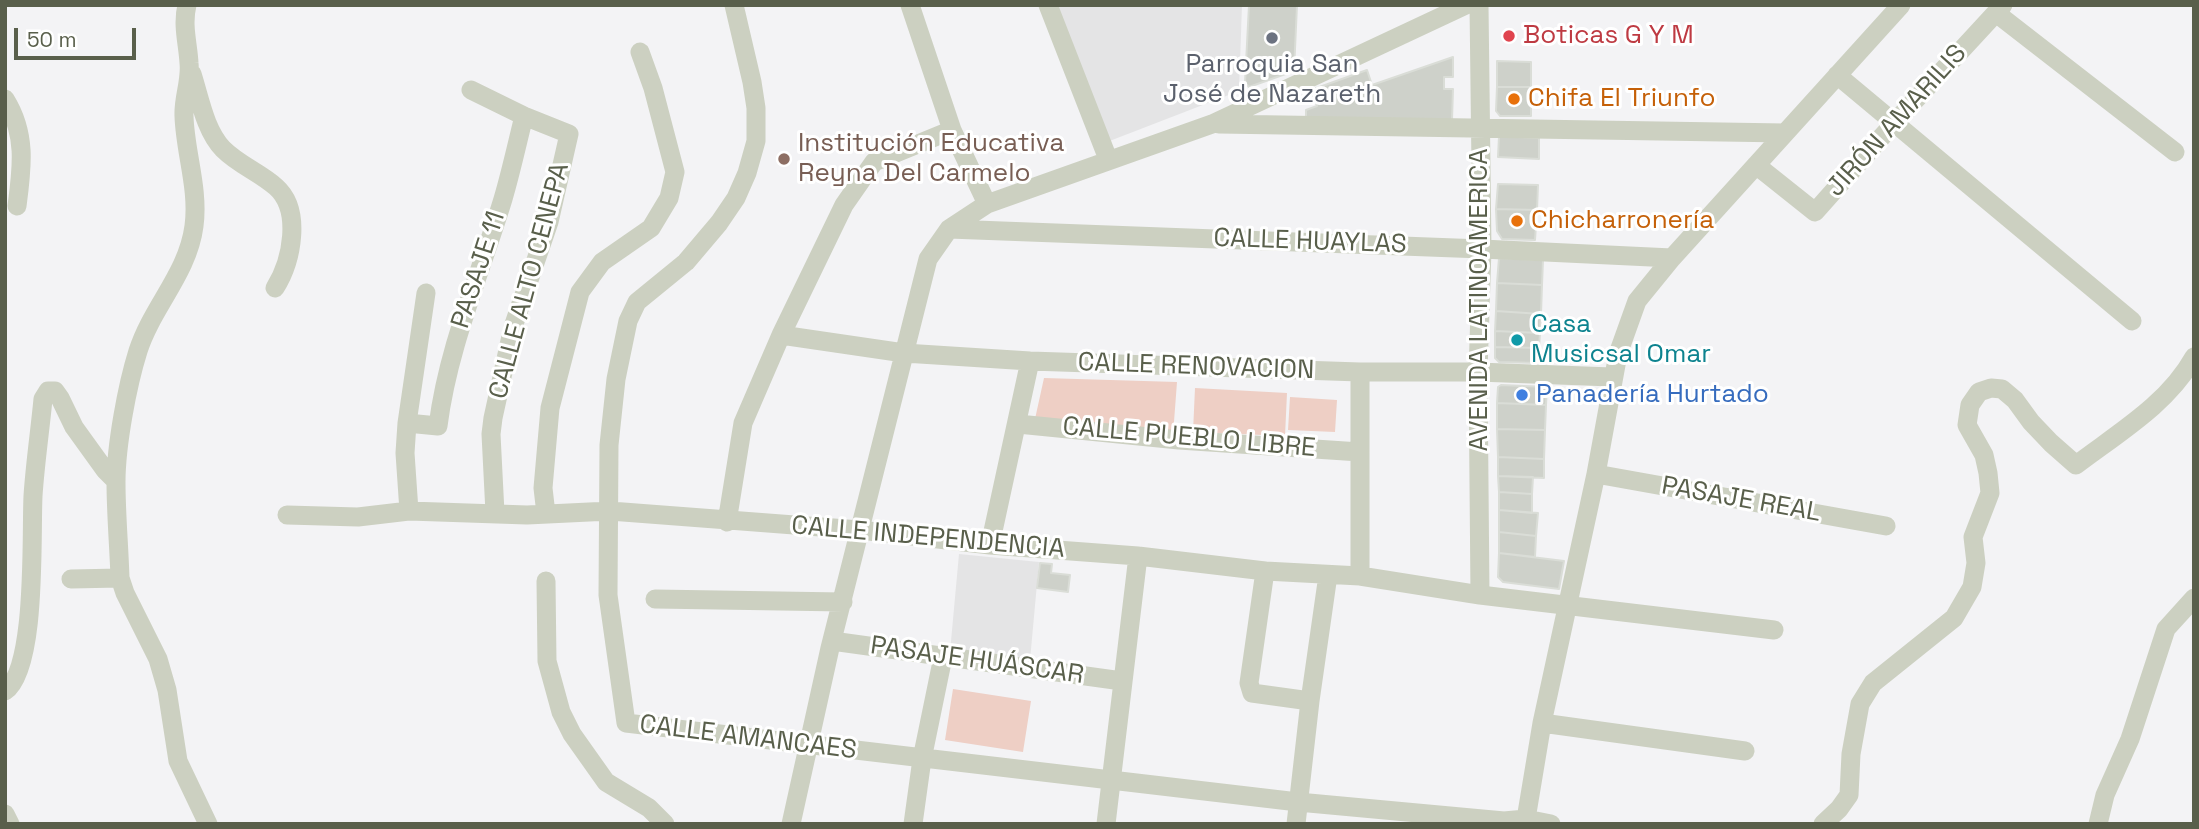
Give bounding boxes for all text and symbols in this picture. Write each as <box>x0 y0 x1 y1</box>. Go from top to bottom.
scale bar <box>18 14 140 58</box>
place label: Boticas G Y M <box>1523 20 1694 52</box>
text: 50 m <box>27 26 77 53</box>
marker: Boticas G Y M <box>1501 28 1517 44</box>
marker: Parroquia San José de Nazareth <box>1264 30 1280 46</box>
street label: JIRÓN AMARILIS <box>1820 38 1974 204</box>
place label: Parroquia San José de Nazareth <box>1163 49 1381 110</box>
place label: Chifa El Triunfo <box>1528 83 1715 115</box>
marker: Chifa El Triunfo <box>1506 91 1522 107</box>
place label: Institución Educativa Reyna Del Carmelo <box>798 128 1064 190</box>
street label: AVENIDA LATINOAMERICA <box>1464 148 1496 452</box>
marker: Institución Educativa Reyna Del Carmelo <box>776 151 792 167</box>
street label: CALLE ALTO CENEPA <box>483 160 577 402</box>
place label: Chicharronería <box>1531 205 1714 237</box>
street label: PASAJE 11 <box>445 208 513 332</box>
marker: Chicharronería <box>1509 213 1525 229</box>
street label: CALLE HUAYLAS <box>1213 223 1407 261</box>
place label: Casa Musicsal Omar <box>1531 309 1711 370</box>
marker: Casa Musicsal Omar <box>1509 332 1525 348</box>
street label: CALLE RENOVACION <box>1077 347 1315 387</box>
place label: Panadería Hurtado <box>1536 379 1769 411</box>
marker: Panadería Hurtado <box>1514 387 1530 403</box>
street label: CALLE PUEBLO LIBRE <box>1061 411 1317 465</box>
street label: PASAJE REAL <box>1659 471 1823 529</box>
street label: CALLE INDEPENDENCIA <box>790 511 1066 565</box>
street label: PASAJE HUÁSCAR <box>868 631 1086 691</box>
street label: CALLE AMANCAES <box>638 709 858 767</box>

